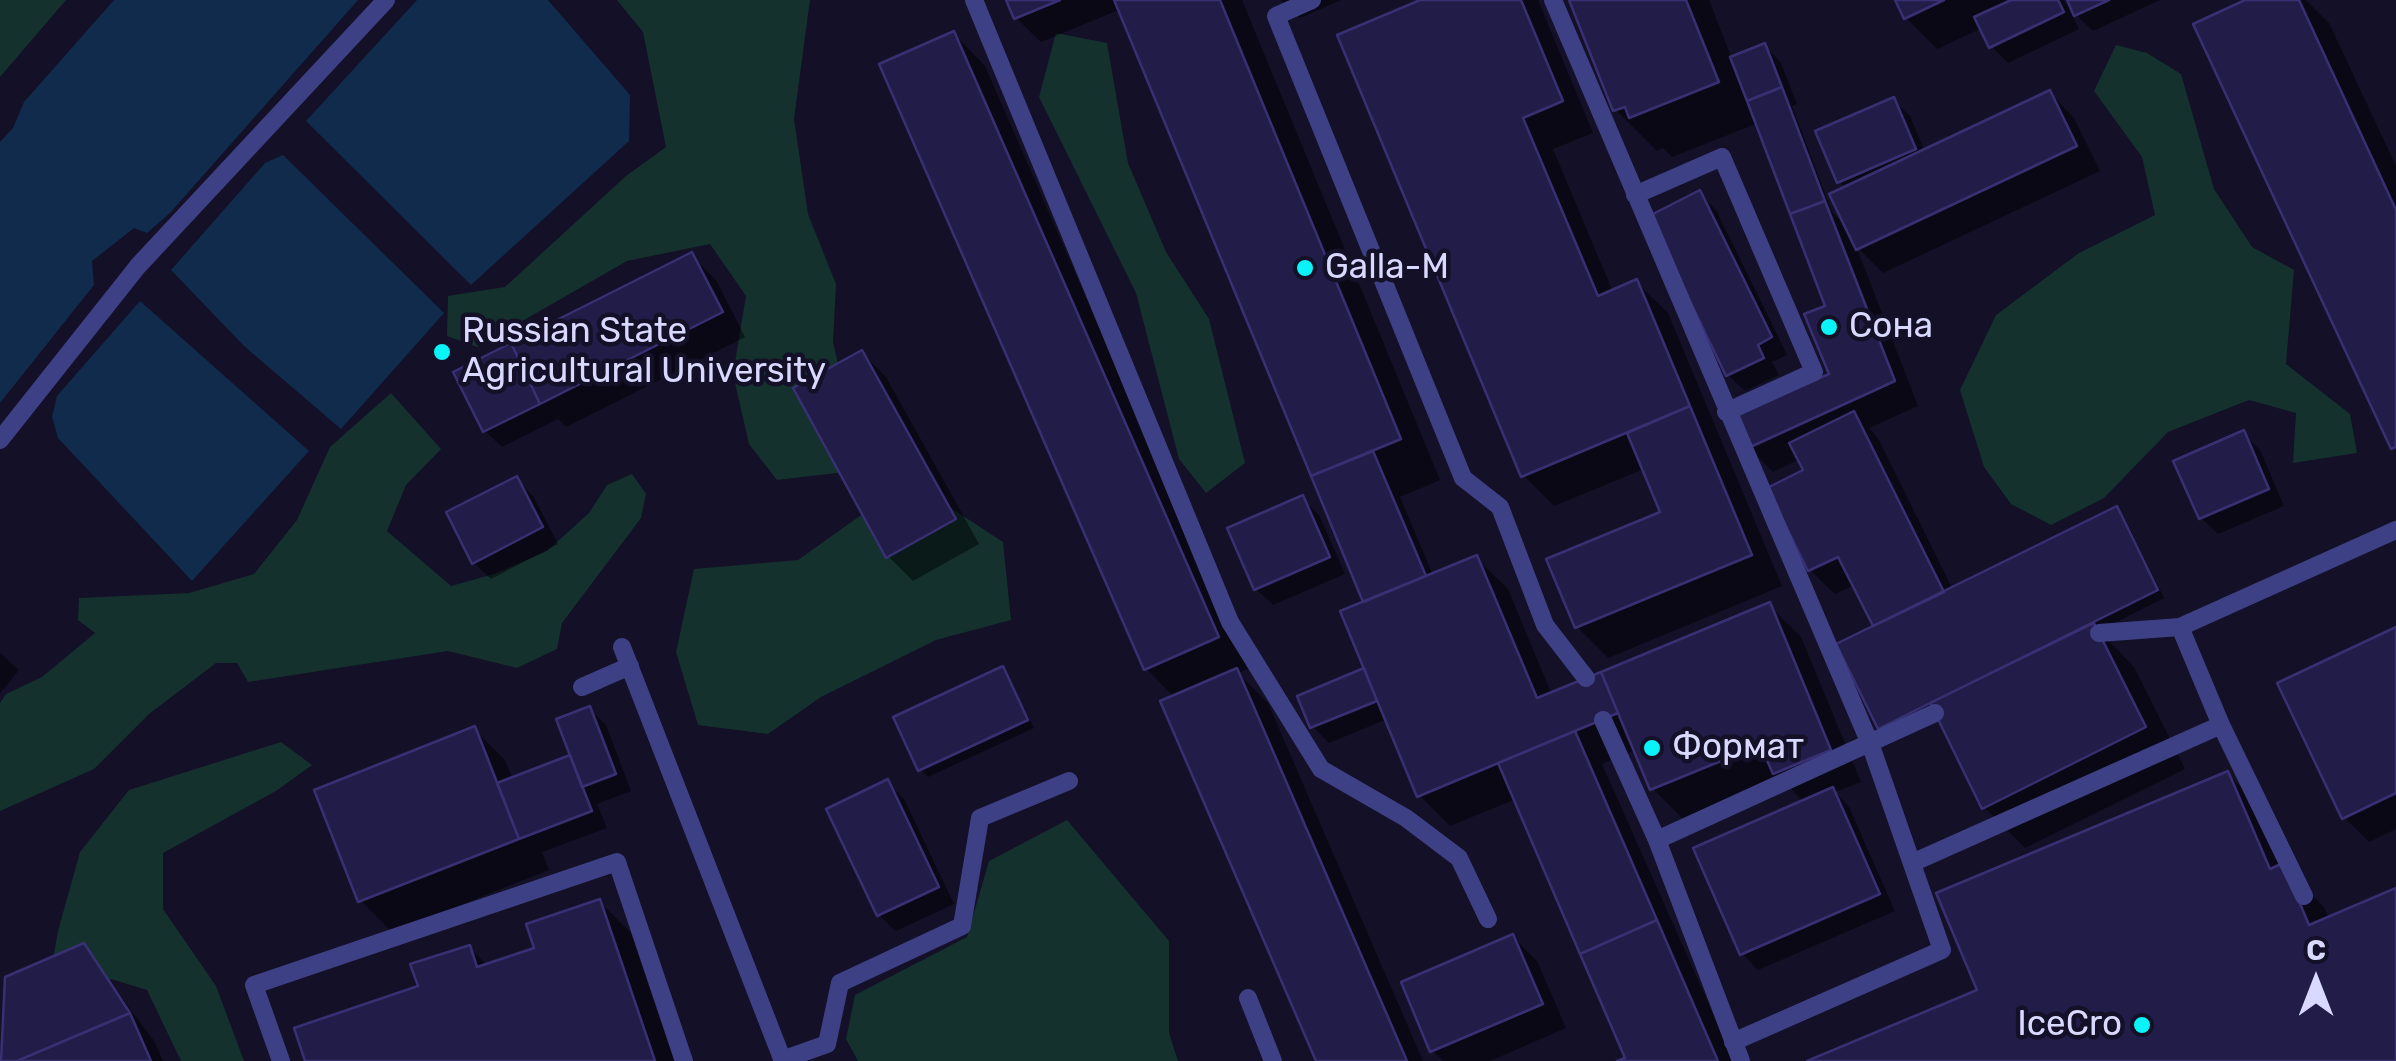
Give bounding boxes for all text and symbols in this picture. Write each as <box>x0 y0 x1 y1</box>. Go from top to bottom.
place label: Galla-M <box>1325 247 1449 289</box>
marker: Galla-M <box>1294 257 1316 279</box>
place label: Сона <box>1849 306 1933 348</box>
place label: Russian State Agricultural University <box>462 311 826 393</box>
marker: Сона <box>1818 316 1840 338</box>
marker: Russian State Agricultural University <box>431 341 453 363</box>
place label: Формат <box>1672 727 1804 769</box>
marker: Формат <box>1641 737 1663 759</box>
north arrow <box>2266 931 2366 1031</box>
text: С <box>2306 934 2326 967</box>
place label: IceCro <box>2017 1004 2122 1046</box>
marker: IceCro <box>2131 1014 2153 1036</box>

